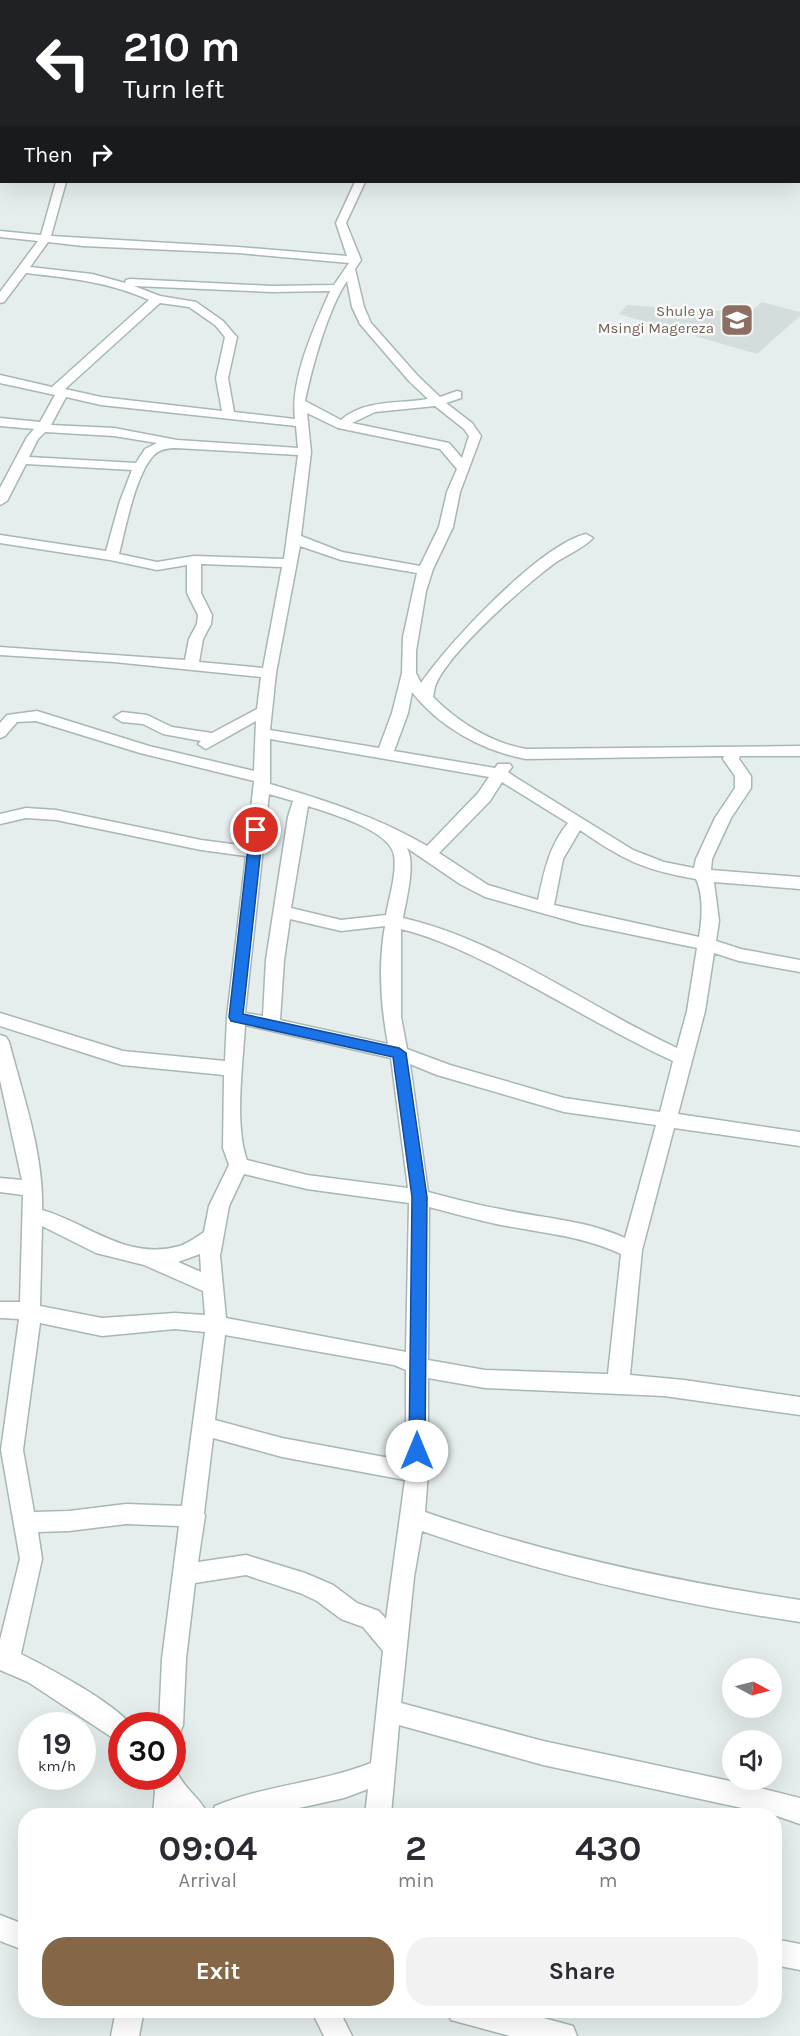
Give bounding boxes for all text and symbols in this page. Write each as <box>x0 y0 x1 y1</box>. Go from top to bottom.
text: 210 m <box>123 22 240 72</box>
icon: left <box>24 24 102 102</box>
text: Turn left <box>123 73 224 105</box>
icon: right <box>85 138 118 171</box>
text: Then <box>24 142 73 168</box>
place label: Shule ya Msingi Magereza <box>598 302 714 337</box>
school or university icon: Shule ya Msingi Magereza <box>719 302 755 338</box>
pin <box>230 804 281 855</box>
icon: arrive <box>239 813 272 846</box>
position arrow <box>385 1419 449 1483</box>
north arrow <box>722 1658 782 1718</box>
map controls <box>722 1658 782 1790</box>
speed limit sign: 30 <box>108 1712 186 1790</box>
text: 19 <box>42 1726 71 1762</box>
button: sound <box>722 1730 782 1790</box>
text: km/h <box>38 1757 76 1775</box>
text: 09:04 <box>159 1827 257 1869</box>
text: 2 <box>405 1827 427 1869</box>
text: 430 <box>575 1827 641 1869</box>
text: Arrival <box>179 1869 237 1892</box>
text: min <box>398 1869 434 1892</box>
text: m <box>599 1869 618 1892</box>
button: Exit <box>42 1937 394 2006</box>
button: Share <box>406 1937 758 2006</box>

